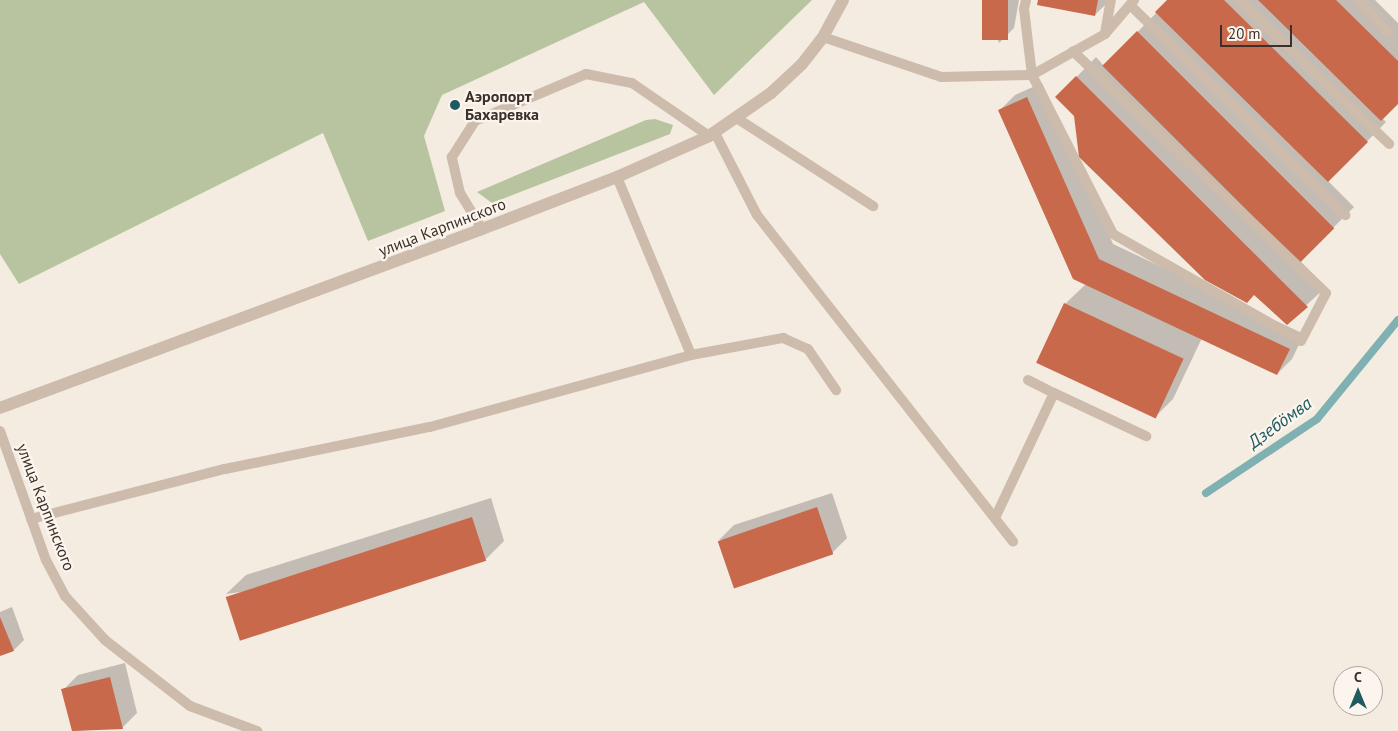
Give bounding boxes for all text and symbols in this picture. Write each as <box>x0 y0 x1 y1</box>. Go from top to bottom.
scale bar <box>1223 15 1296 47</box>
text: 20 m <box>1228 24 1261 43</box>
place label: Аэропорт Бахаревка <box>465 86 539 124</box>
marker: Аэропорт Бахаревка <box>449 99 461 111</box>
street label: улица Карпинского <box>376 194 508 260</box>
water label: Дзебӧмва <box>1244 393 1316 453</box>
street label: улица Карпинского <box>13 441 79 573</box>
north arrow <box>1333 666 1383 716</box>
text: С <box>1354 668 1362 686</box>

